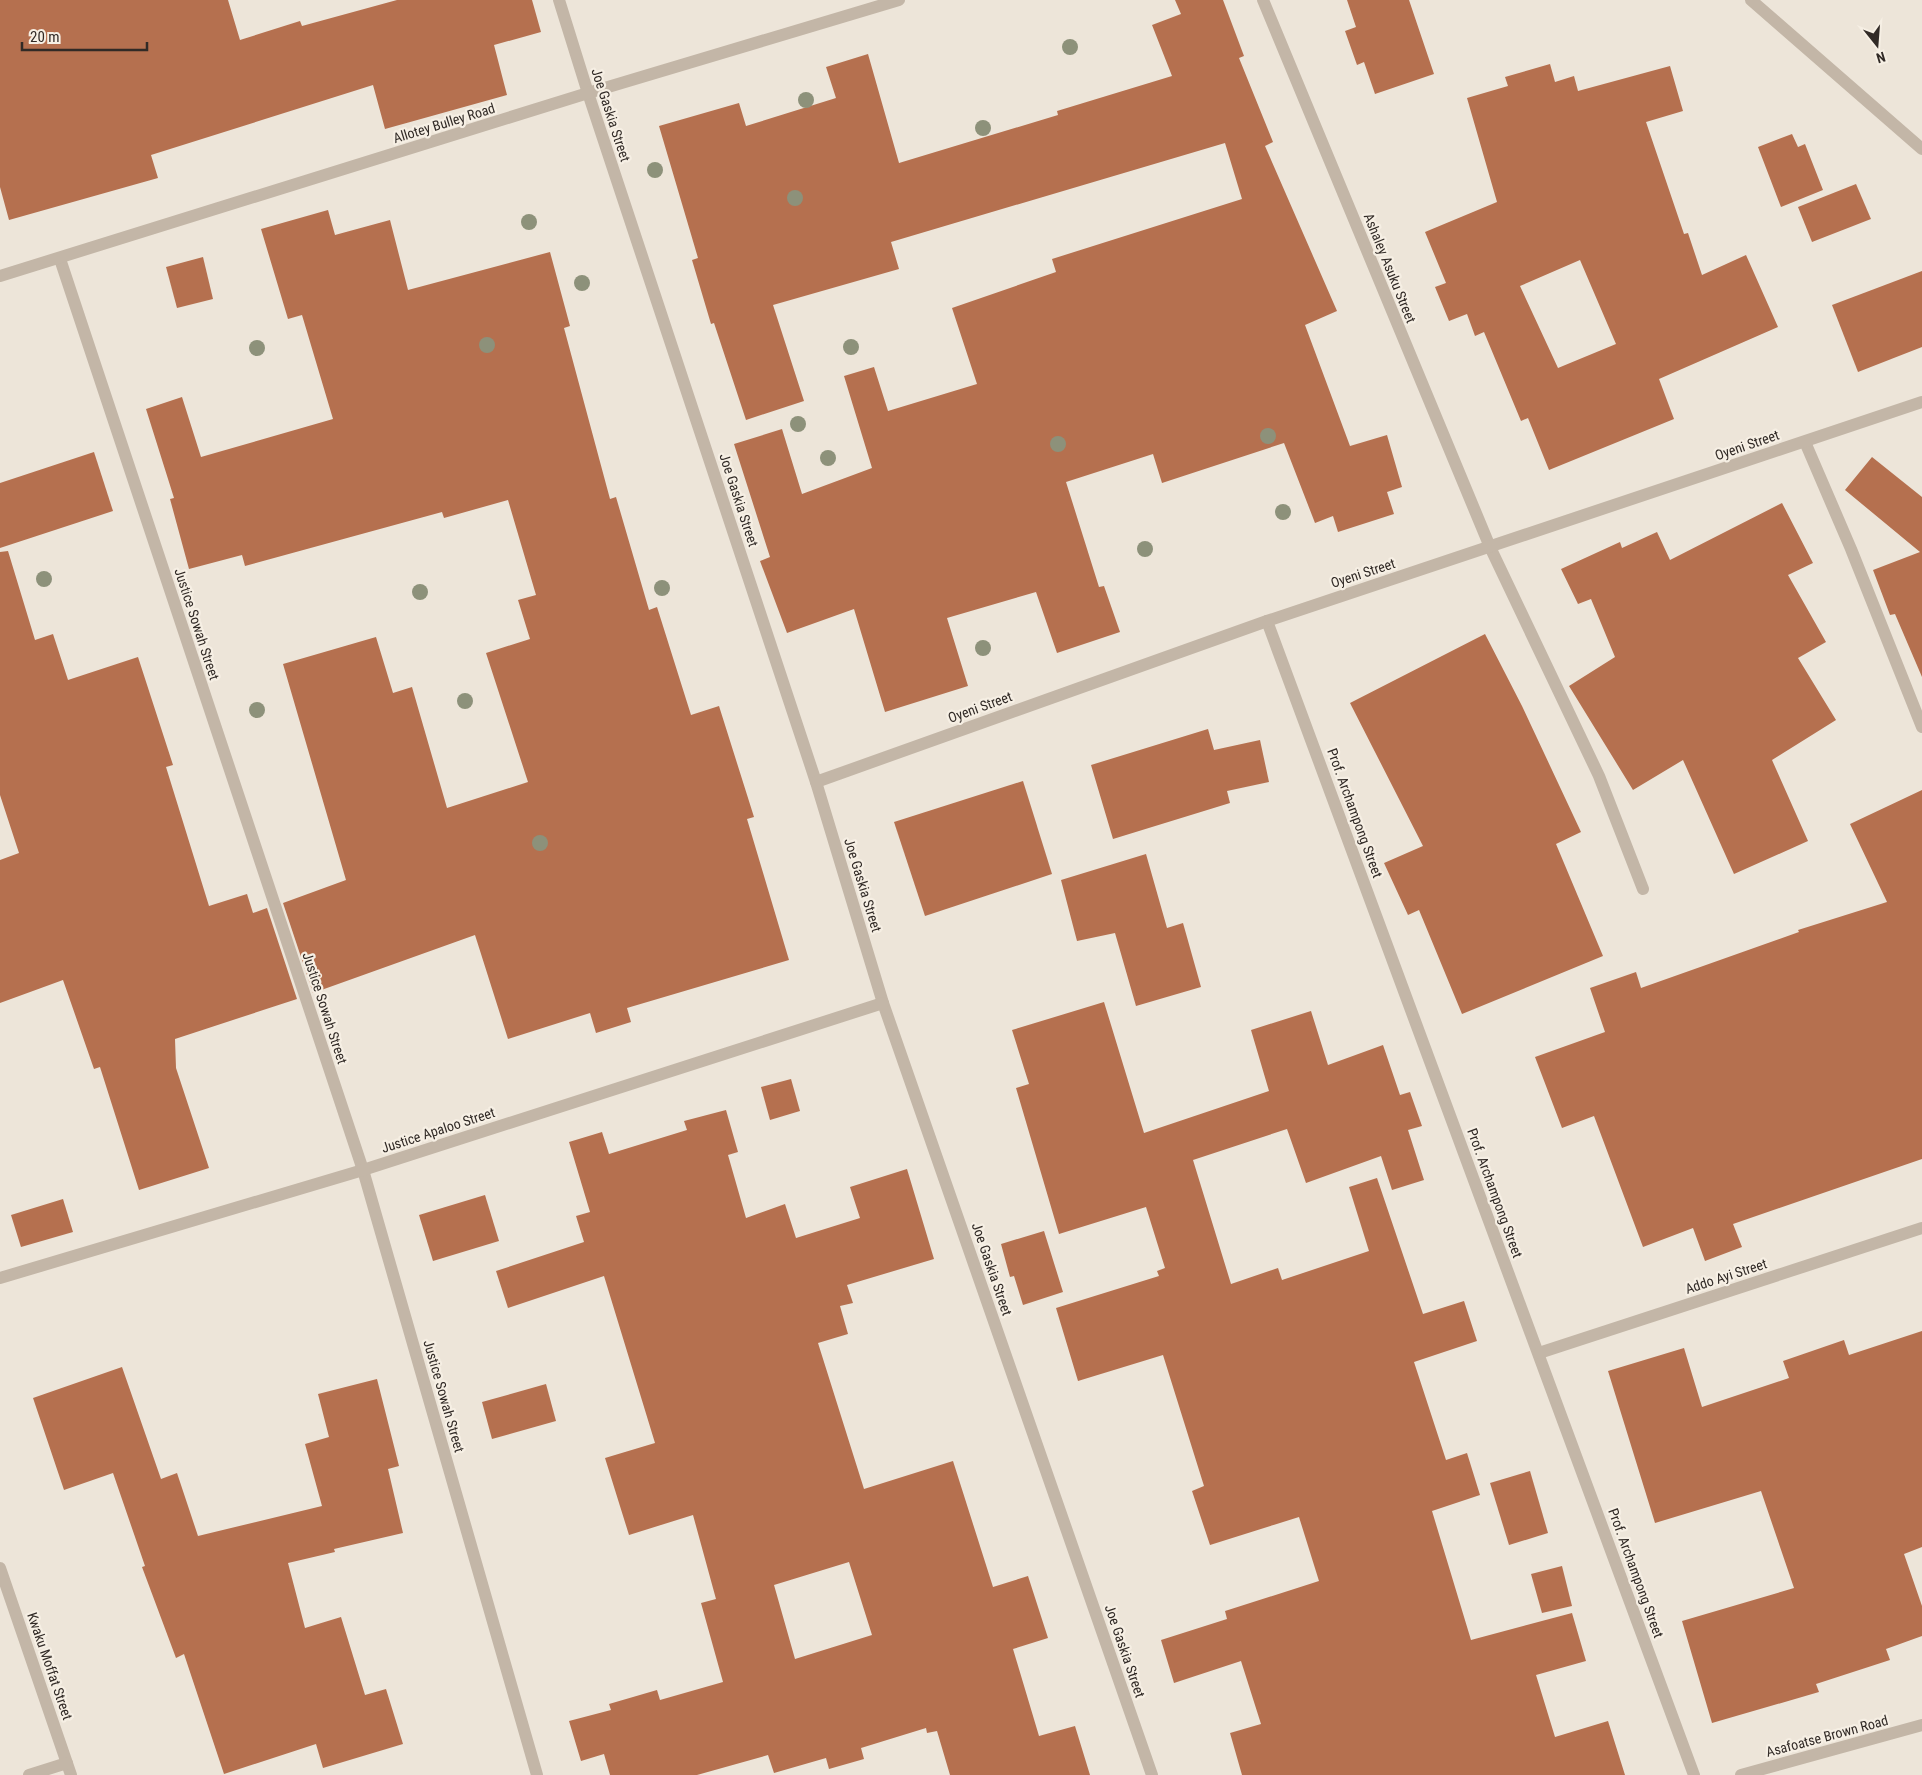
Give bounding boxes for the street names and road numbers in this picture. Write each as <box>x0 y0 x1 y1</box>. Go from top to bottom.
street label: Joe Gaskia Street <box>588 66 634 164</box>
street label: Allotey Bulley Road <box>391 100 497 146</box>
street label: Ashaley Asuku Street <box>1361 211 1419 325</box>
street label: Oyeni Street <box>1713 427 1781 463</box>
street label: Joe Gaskia Street <box>716 451 762 549</box>
street label: Oyeni Street <box>1329 555 1397 591</box>
street label: Justice Sowah Street <box>171 566 223 682</box>
street label: Oyeni Street <box>946 688 1014 726</box>
street label: Prof. Archampong Street <box>1324 746 1386 880</box>
street label: Joe Gaskia Street <box>841 836 885 934</box>
street label: Justice Sowah Street <box>299 950 351 1066</box>
street label: Justice Apaloo Street <box>379 1104 497 1156</box>
street label: Prof. Archampong Street <box>1464 1126 1526 1260</box>
street label: Joe Gaskia Street <box>969 1220 1015 1318</box>
street label: Addo Ayi Street <box>1683 1255 1769 1297</box>
street label: Justice Sowah Street <box>420 1338 468 1454</box>
street label: Prof. Archampong Street <box>1605 1506 1667 1640</box>
street label: Joe Gaskia Street <box>1102 1602 1148 1700</box>
street label: Kwaku Moffat Street <box>24 1610 76 1722</box>
street label: Asafoatse Brown Road <box>1764 1712 1890 1760</box>

